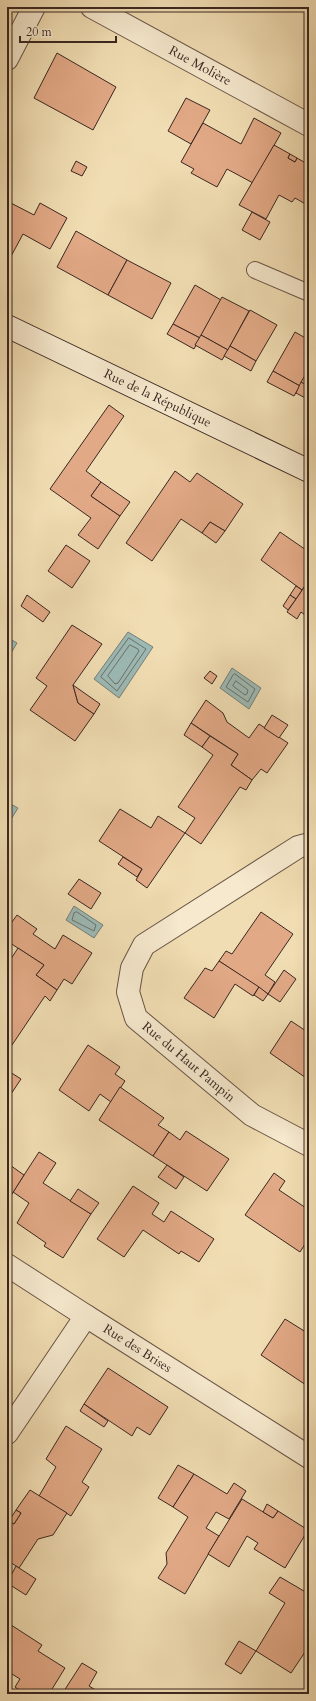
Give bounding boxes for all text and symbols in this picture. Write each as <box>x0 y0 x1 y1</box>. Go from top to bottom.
scale bar <box>20 18 116 44</box>
text: 20 m <box>26 24 53 40</box>
street label: Rue Molière <box>166 42 234 90</box>
street label: Rue de la République <box>101 365 214 432</box>
street label: Rue du Haut Pampin <box>138 1018 240 1107</box>
street label: Rue des Brises <box>100 1320 175 1377</box>

